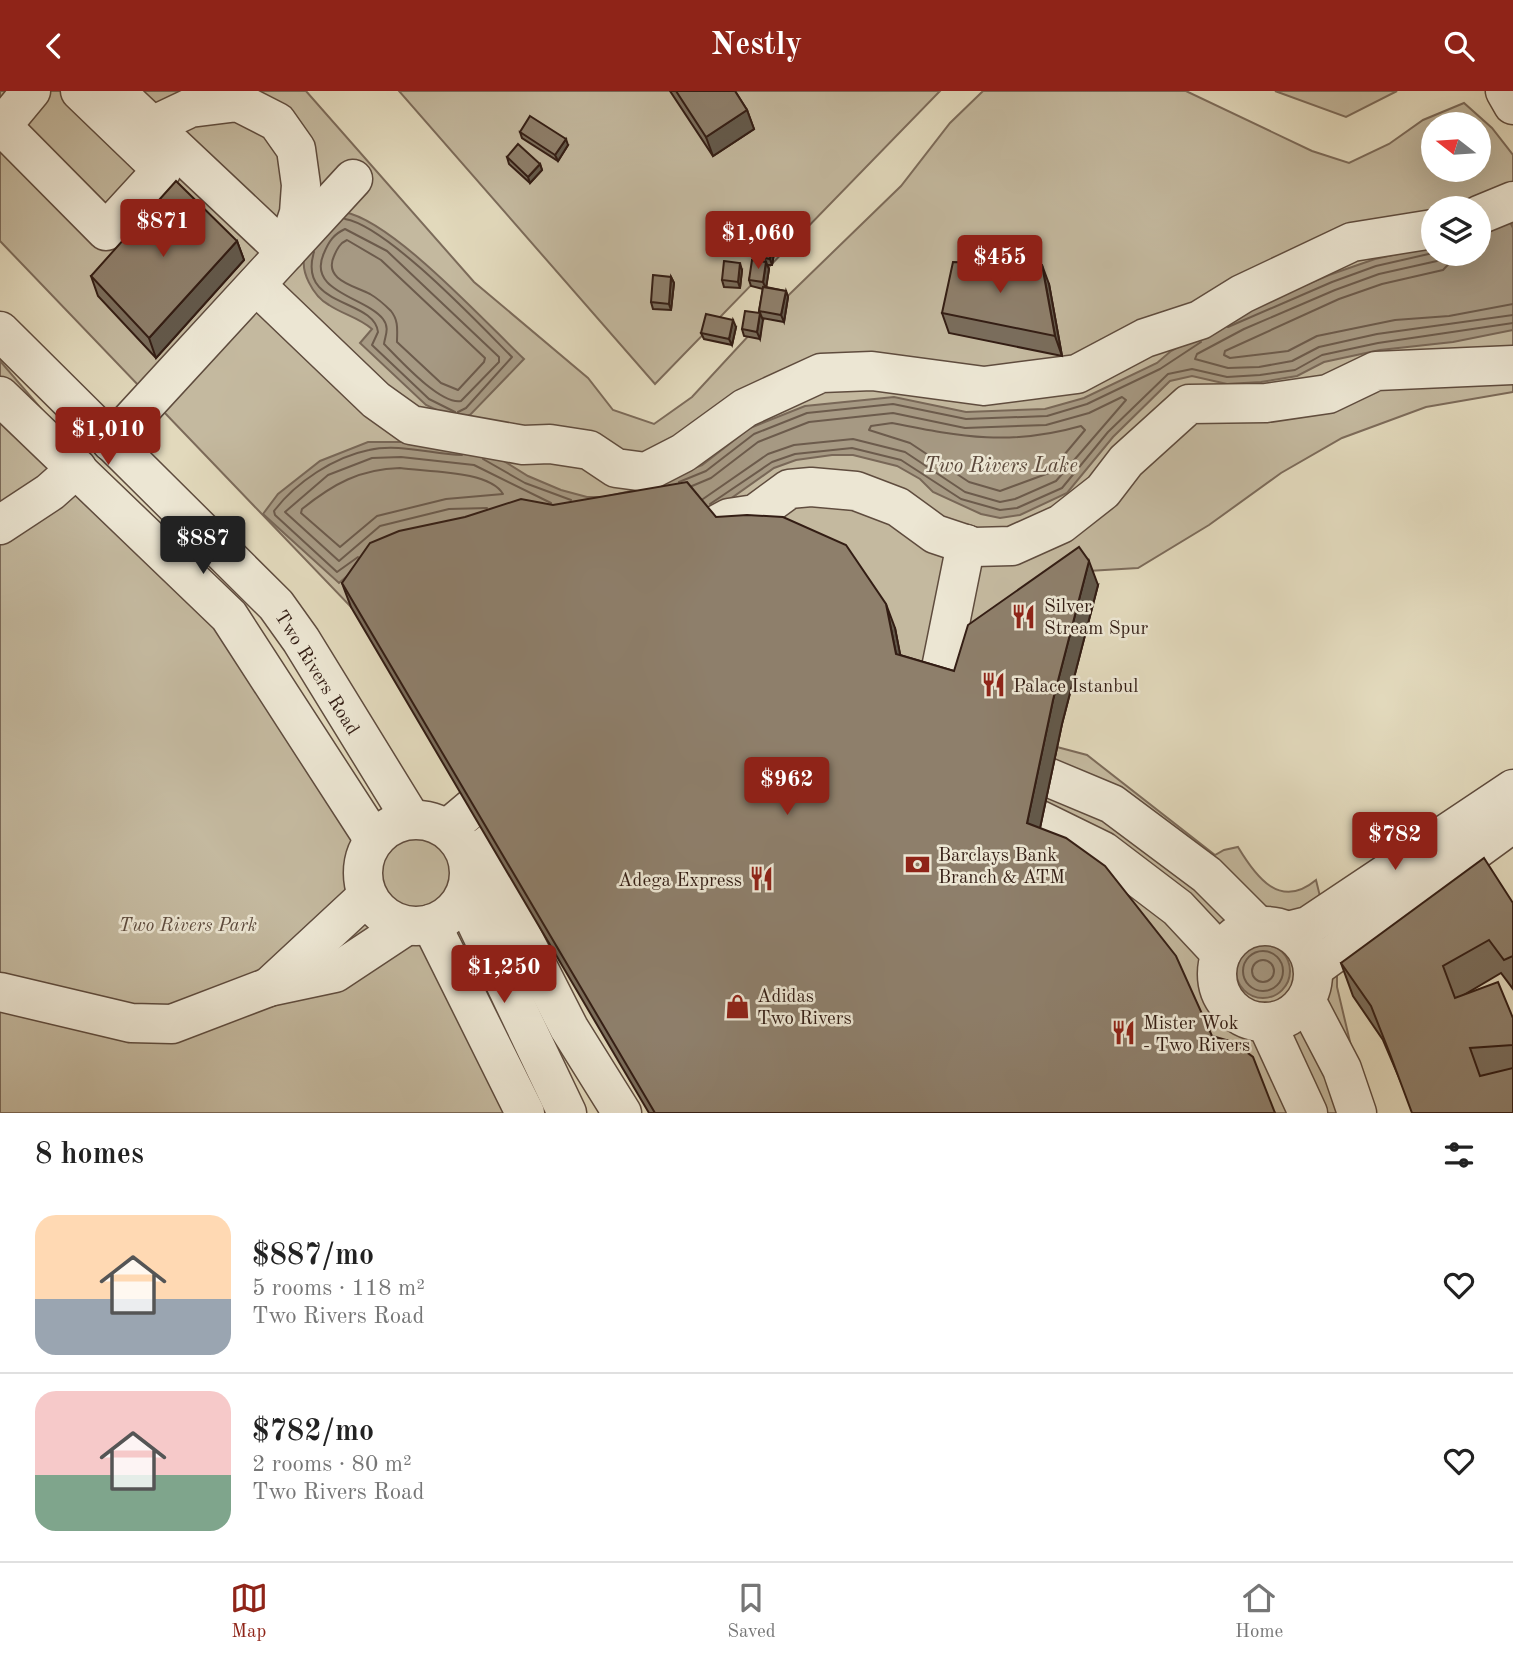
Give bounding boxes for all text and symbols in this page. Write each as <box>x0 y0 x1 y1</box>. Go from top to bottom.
icon: back <box>35 27 73 65</box>
icon: search <box>1440 27 1478 65</box>
text: Nestly <box>711 30 802 62</box>
north arrow <box>1421 112 1491 182</box>
map controls <box>1421 112 1491 266</box>
button: layers <box>1421 196 1491 266</box>
pin: $871 <box>122 199 204 259</box>
text: $871 <box>136 210 190 233</box>
pin: $1,060 <box>701 211 815 271</box>
text: $1,060 <box>721 222 795 245</box>
pin: $455 <box>959 235 1041 295</box>
text: $455 <box>973 246 1027 269</box>
pin: $1,010 <box>51 407 165 467</box>
text: $1,010 <box>71 418 145 441</box>
water label: Two Rivers Lake <box>924 456 1078 477</box>
pin: $887 <box>162 517 244 576</box>
text: $887 <box>176 527 230 550</box>
place label: Silver Stream Spur <box>1044 598 1149 639</box>
restaurant icon: Silver Stream Spur <box>1010 602 1038 630</box>
street label: Two Rivers Road <box>270 608 362 739</box>
restaurant icon: Palace Istanbul <box>979 671 1007 699</box>
place label: Palace Istanbul <box>1013 678 1138 697</box>
pin: $962 <box>746 757 828 817</box>
text: $962 <box>760 768 814 791</box>
pin: $782 <box>1354 813 1436 872</box>
text: $782 <box>1368 823 1422 846</box>
place label: Barclays Bank Branch & ATM <box>938 847 1065 888</box>
bank icon: Barclays Bank Branch & ATM <box>904 851 932 879</box>
restaurant icon: Adega Express <box>748 865 776 893</box>
place label: Adega Express <box>618 872 742 891</box>
park label: Two Rivers Park <box>119 917 257 936</box>
pin: $1,250 <box>447 946 561 1005</box>
text: $1,250 <box>467 956 541 979</box>
place label: Adidas Two Rivers <box>757 988 852 1029</box>
shop icon: Adidas Two Rivers <box>723 992 751 1020</box>
place label: Mister Wok - Two Rivers <box>1143 1015 1250 1056</box>
restaurant icon: Mister Wok - Two Rivers <box>1109 1019 1137 1047</box>
icon: filters <box>1440 1136 1478 1174</box>
text: 8 homes <box>35 1140 144 1170</box>
text: $887/mo <box>252 1241 374 1271</box>
icon: home <box>91 1243 175 1327</box>
icon: heart <box>1440 1266 1478 1304</box>
text: 5 rooms · 118 m² <box>252 1277 425 1300</box>
text: Two Rivers Road <box>252 1305 424 1328</box>
text: $782/mo <box>252 1417 374 1447</box>
icon: home <box>91 1419 175 1503</box>
icon: heart <box>1440 1442 1478 1480</box>
text: 2 rooms · 80 m² <box>252 1453 412 1476</box>
text: Two Rivers Road <box>252 1481 424 1504</box>
tab: Map <box>230 1579 268 1644</box>
tab: Saved <box>727 1579 776 1644</box>
tab: Home <box>1235 1579 1283 1644</box>

